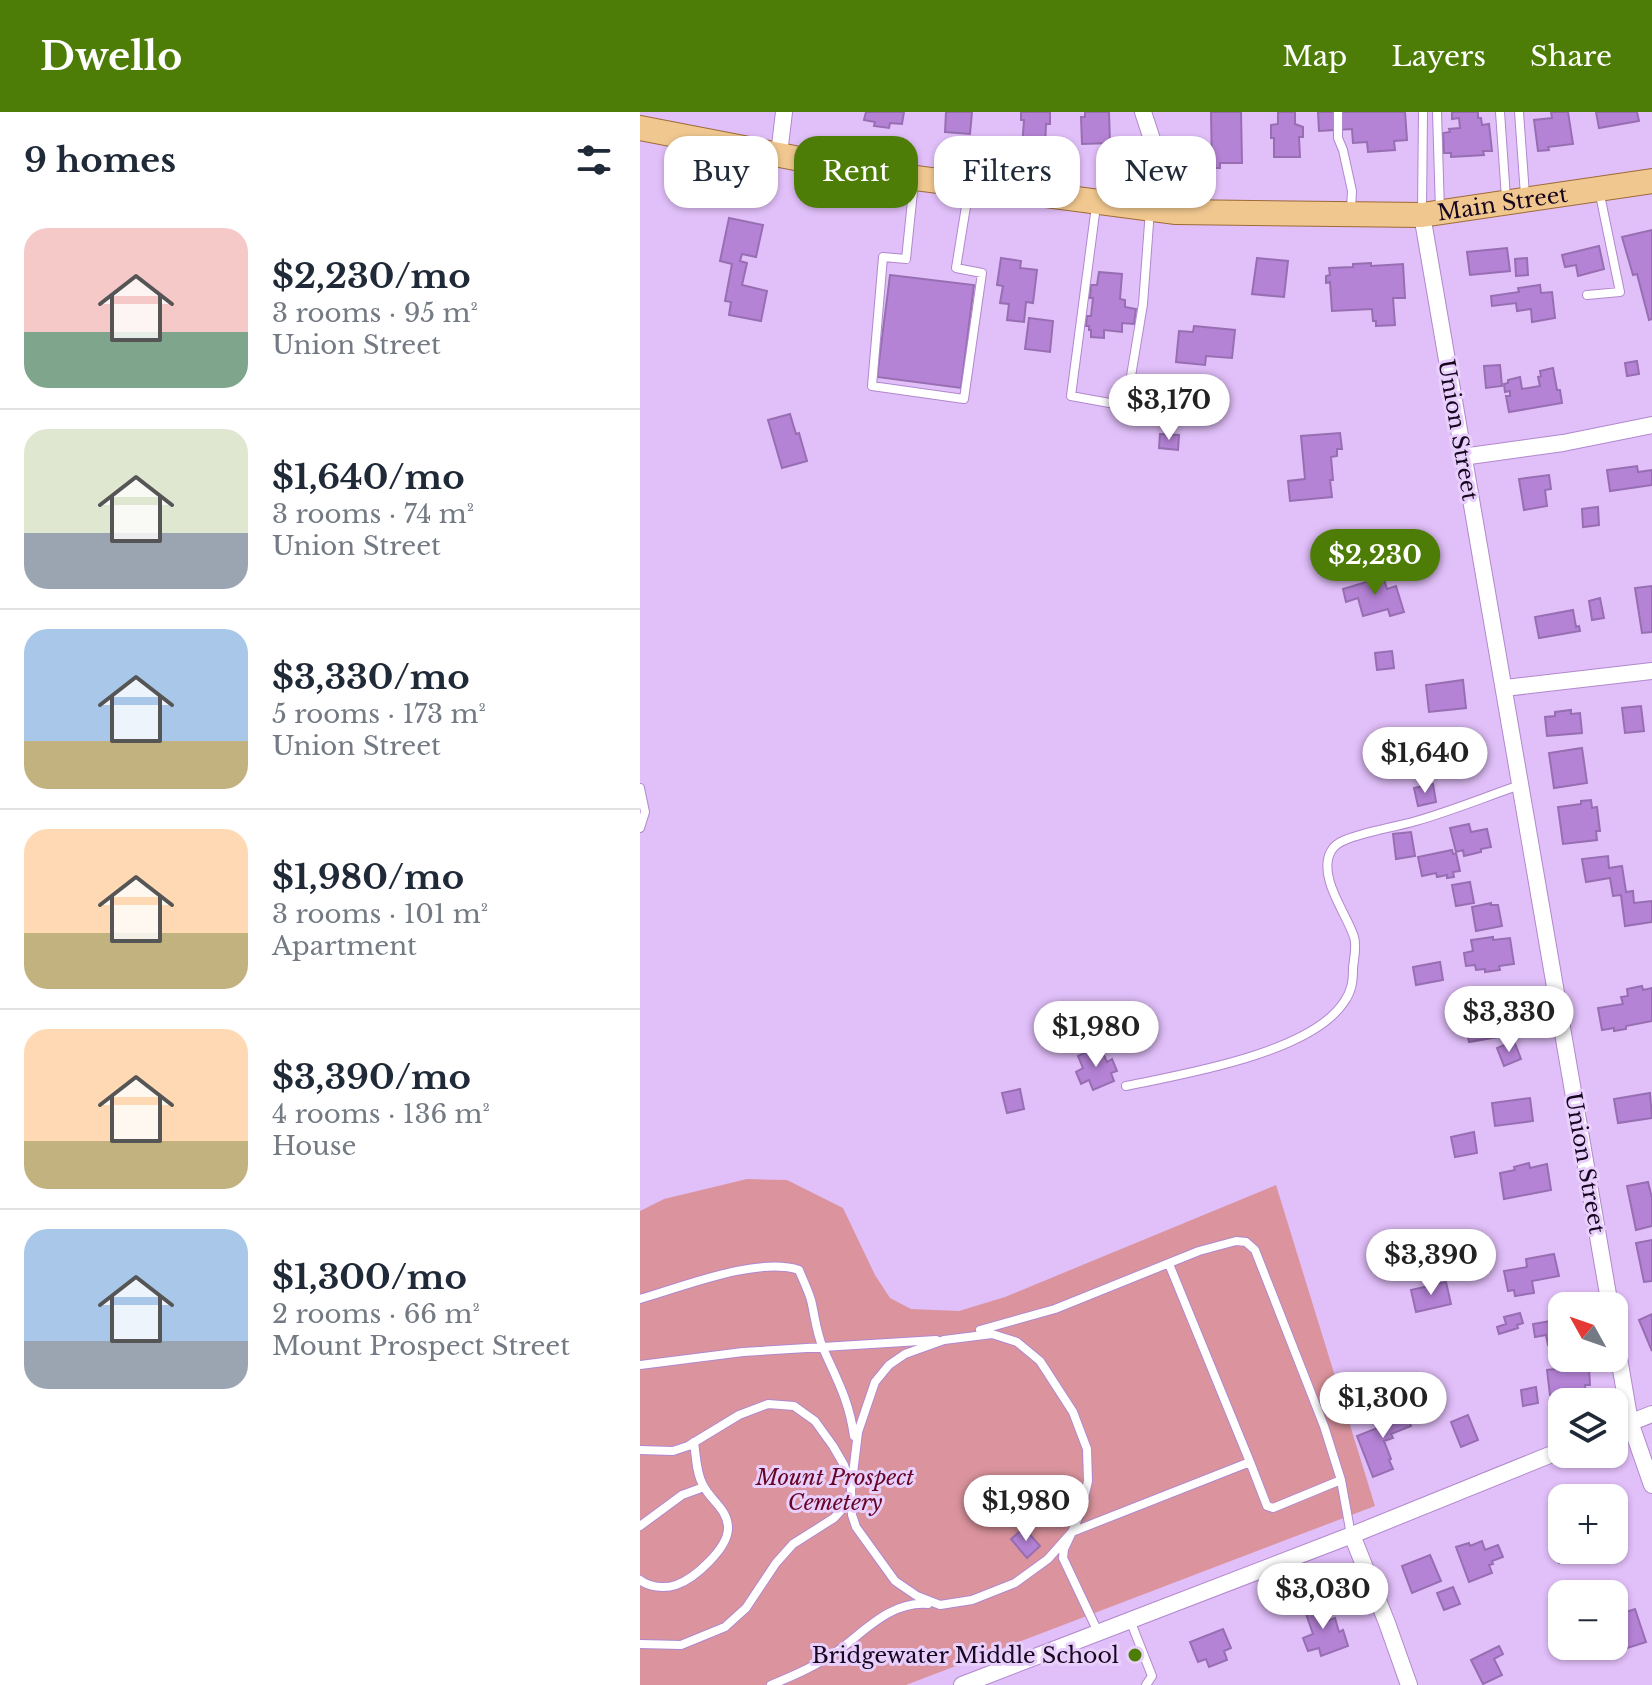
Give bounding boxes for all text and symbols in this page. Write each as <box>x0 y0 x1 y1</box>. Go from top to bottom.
text: Dwello <box>40 33 182 80</box>
text: Map <box>1282 39 1347 74</box>
text: Layers <box>1391 39 1486 74</box>
text: Share <box>1530 39 1612 74</box>
chip: Buy <box>664 136 778 208</box>
chip: Rent <box>794 136 918 208</box>
chip: Filters <box>934 136 1080 208</box>
chip: New <box>1096 136 1216 208</box>
icon: filters <box>572 138 616 182</box>
text: 9 homes <box>24 139 176 181</box>
street label: Main Street <box>1435 180 1570 226</box>
text: $2,230/mo <box>272 255 471 297</box>
icon: home <box>88 260 184 356</box>
text: 3 rooms · 95 m² <box>272 297 478 329</box>
text: Union Street <box>272 329 441 361</box>
street label: Union Street <box>1432 357 1484 503</box>
pin: $3,170 <box>1104 374 1234 442</box>
text: $3,170 <box>1127 384 1211 416</box>
text: $1,640/mo <box>272 456 465 498</box>
icon: home <box>88 461 184 557</box>
text: 3 rooms · 74 m² <box>272 498 474 530</box>
pin: $2,230 <box>1310 529 1440 597</box>
text: Union Street <box>272 530 441 562</box>
text: $2,230 <box>1328 539 1422 571</box>
text: $3,330/mo <box>272 656 470 698</box>
icon: home <box>88 661 184 757</box>
text: 5 rooms · 173 m² <box>272 698 486 730</box>
pin: $1,640 <box>1360 727 1490 795</box>
text: Union Street <box>272 730 441 762</box>
text: $1,640 <box>1381 737 1469 769</box>
text: $1,980/mo <box>272 856 464 898</box>
icon: home <box>88 861 184 957</box>
text: 3 rooms · 101 m² <box>272 898 488 930</box>
text: Apartment <box>272 930 417 962</box>
pin: $3,330 <box>1444 986 1574 1054</box>
text: $3,330 <box>1463 996 1555 1028</box>
pin: $1,980 <box>1031 1001 1161 1069</box>
text: $1,980 <box>1052 1011 1140 1043</box>
text: $3,390/mo <box>272 1056 471 1098</box>
icon: home <box>88 1061 184 1157</box>
street label: Union Street <box>1559 1090 1611 1236</box>
text: 4 rooms · 136 m² <box>272 1098 490 1130</box>
text: House <box>272 1130 356 1162</box>
pin: $3,390 <box>1366 1229 1496 1297</box>
text: $3,390 <box>1384 1239 1478 1271</box>
text: $1,300/mo <box>272 1256 467 1298</box>
icon: home <box>88 1261 184 1357</box>
north arrow <box>1548 1292 1628 1372</box>
map controls <box>1548 1292 1628 1660</box>
text: 2 rooms · 66 m² <box>272 1298 480 1330</box>
text: Mount Prospect Street <box>272 1330 570 1362</box>
pin: $1,300 <box>1318 1372 1448 1440</box>
text: $1,300 <box>1338 1382 1428 1414</box>
button: layers <box>1548 1388 1628 1468</box>
park label: Mount Prospect Cemetery <box>755 1464 914 1516</box>
pin: $1,980 <box>961 1475 1091 1543</box>
button: + <box>1548 1484 1628 1564</box>
text: $1,980 <box>982 1485 1070 1517</box>
pin: $3,030 <box>1258 1563 1388 1631</box>
text: $3,030 <box>1275 1573 1371 1605</box>
button: − <box>1548 1580 1628 1660</box>
place label: Bridgewater Middle School <box>812 1642 1119 1669</box>
marker: Bridgewater Middle School <box>1126 1646 1144 1664</box>

